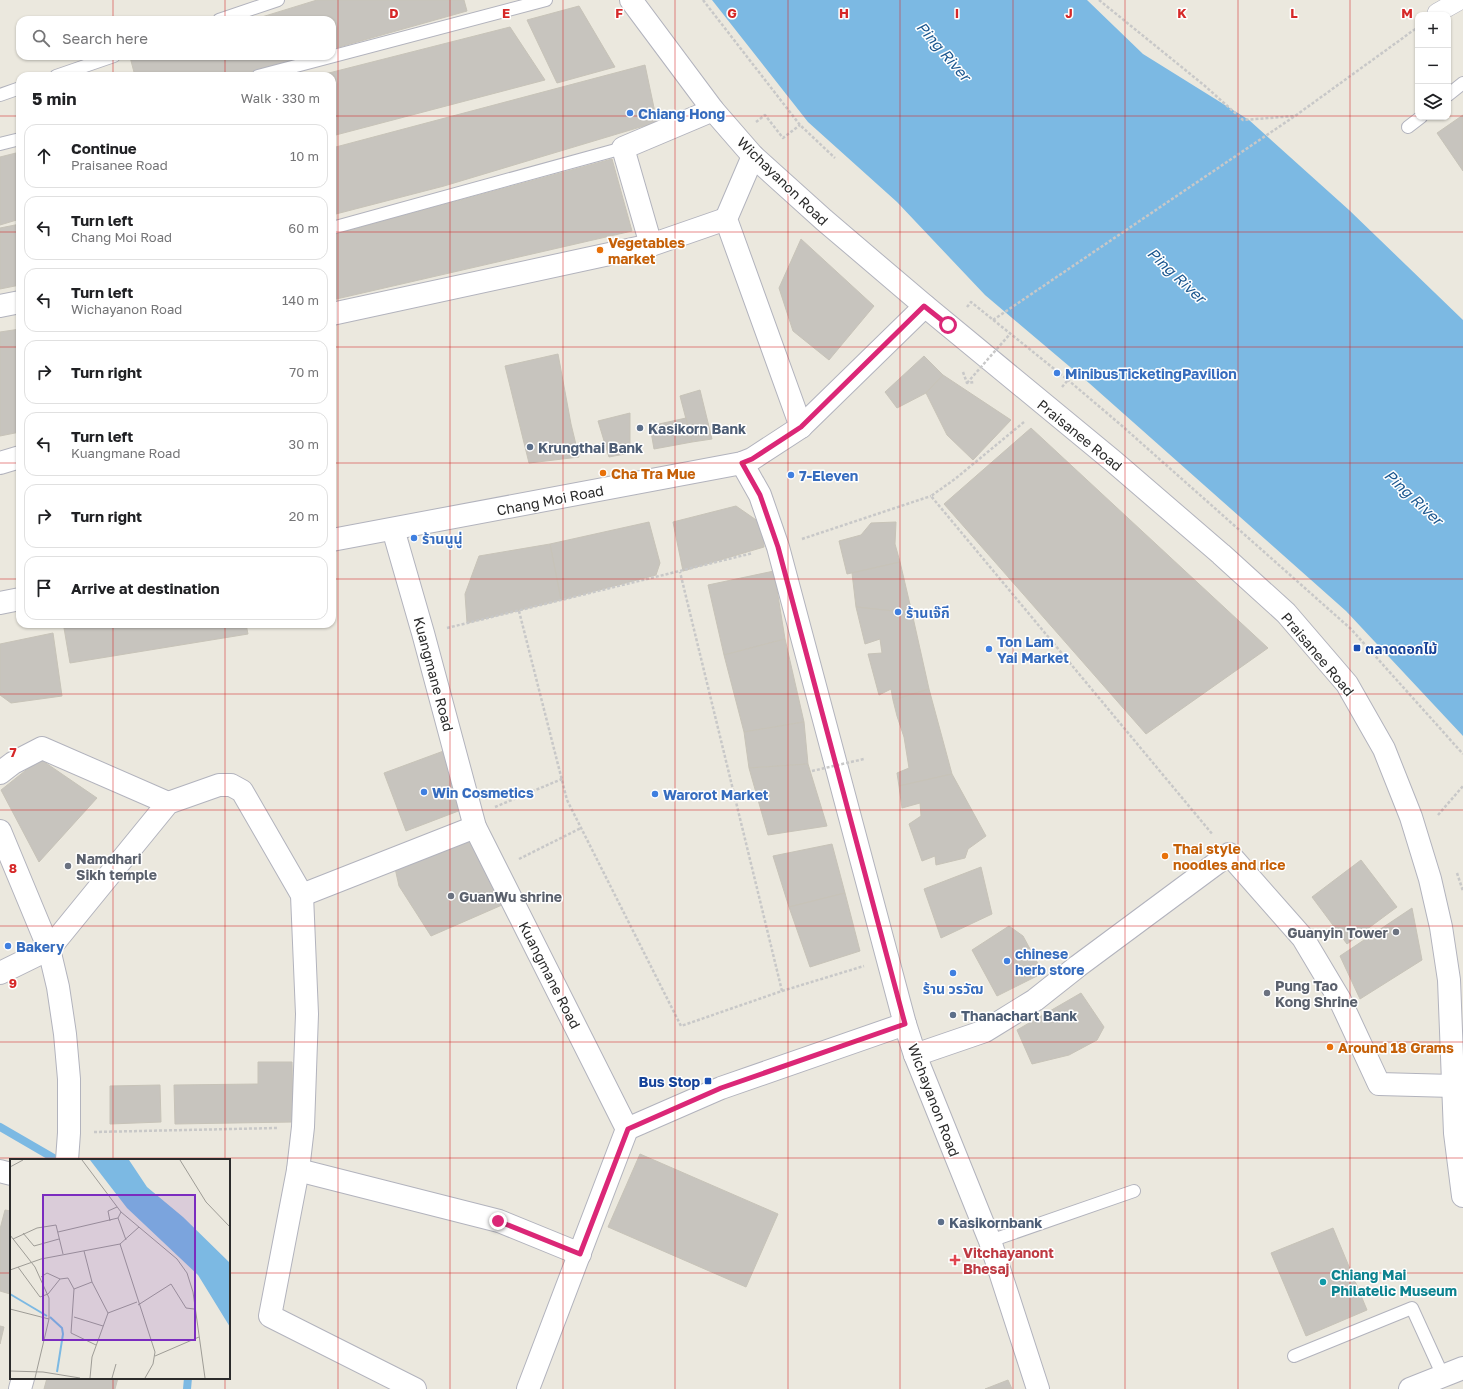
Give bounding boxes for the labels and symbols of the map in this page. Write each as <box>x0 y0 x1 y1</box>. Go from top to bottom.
text: D <box>389 5 399 21</box>
text: E <box>502 5 510 21</box>
text: F <box>615 5 623 21</box>
text: G <box>727 5 737 21</box>
text: H <box>839 5 849 21</box>
text: I <box>955 5 959 21</box>
text: J <box>1065 5 1073 21</box>
text: K <box>1177 5 1187 21</box>
text: L <box>1290 5 1298 21</box>
text: M <box>1401 5 1413 21</box>
water label: Ping River <box>913 18 976 87</box>
place label: Chiang Hong <box>638 105 725 122</box>
marker: Chiang Hong <box>625 108 635 118</box>
street label: Wichayanon Road <box>734 133 832 229</box>
place label: Vegetables market <box>608 234 685 267</box>
water label: Ping River <box>1144 244 1211 309</box>
marker: Vegetables market <box>595 245 605 255</box>
route start <box>939 316 957 334</box>
place label: MinibusTicketingPavilion <box>1065 365 1237 382</box>
marker: MinibusTicketingPavilion <box>1052 368 1062 378</box>
street label: Praisanee Road <box>1034 396 1126 474</box>
place label: Kasikorn Bank <box>648 420 746 437</box>
marker: Kasikorn Bank <box>635 423 645 433</box>
place label: Krungthai Bank <box>538 439 643 456</box>
marker: Krungthai Bank <box>525 442 535 452</box>
place label: Cha Tra Mue <box>611 465 696 482</box>
water label: Ping River <box>1381 466 1448 531</box>
place label: 7-Eleven <box>799 467 858 484</box>
marker: Cha Tra Mue <box>598 468 608 478</box>
marker: 7-Eleven <box>786 470 796 480</box>
street label: Chang Moi Road <box>495 481 605 519</box>
place label: ร้านนูนู่ <box>422 530 462 549</box>
marker: ร้านนูนู่ <box>409 533 419 543</box>
place label: ร้านเจ๊กี <box>906 604 950 621</box>
marker: ร้านเจ๊กี <box>893 607 903 617</box>
street label: Praisanee Road <box>1278 609 1358 699</box>
street label: Kuangmane Road <box>411 615 457 733</box>
place label: Ton Lam Yai Market <box>997 633 1069 666</box>
place label: ตลาดดอกไม้ <box>1365 640 1438 657</box>
marker: ตลาดดอกไม้ <box>1352 643 1362 653</box>
marker: Ton Lam Yai Market <box>984 644 994 654</box>
text: 7 <box>9 744 17 760</box>
place label: Win Cosmetics <box>432 784 534 801</box>
place label: Warorot Market <box>663 786 769 803</box>
marker: Win Cosmetics <box>419 787 429 797</box>
marker: Warorot Market <box>650 789 660 799</box>
place label: Thai style noodles and rice <box>1173 840 1285 873</box>
place label: Namdhari Sikh temple <box>76 850 157 883</box>
marker: Thai style noodles and rice <box>1160 851 1170 861</box>
text: 8 <box>9 860 17 876</box>
marker: Namdhari Sikh temple <box>63 861 73 871</box>
place label: GuanWu shrine <box>459 888 562 905</box>
marker: GuanWu shrine <box>446 891 456 901</box>
street label: Kuangmane Road <box>516 919 584 1031</box>
place label: Guanyin Tower <box>1287 924 1389 941</box>
marker: Guanyin Tower <box>1391 927 1401 937</box>
place label: Bakery <box>16 938 65 955</box>
marker: Bakery <box>3 941 13 951</box>
place label: chinese herb store <box>1015 945 1085 978</box>
marker: chinese herb store <box>1002 956 1012 966</box>
marker: ร้าน วรวัฒ <box>948 968 958 978</box>
text: 9 <box>9 975 17 991</box>
place label: Pung Tao Kong Shrine <box>1275 977 1358 1010</box>
place label: ร้าน วรวัฒ <box>923 980 983 997</box>
marker: Pung Tao Kong Shrine <box>1262 988 1272 998</box>
place label: Thanachart Bank <box>961 1007 1077 1024</box>
marker: Thanachart Bank <box>948 1010 958 1020</box>
place label: Around 18 Grams <box>1338 1039 1454 1056</box>
street label: Wichayanon Road <box>905 1041 963 1159</box>
marker: Around 18 Grams <box>1325 1042 1335 1052</box>
place label: Bus Stop <box>639 1073 700 1090</box>
marker: Bus Stop <box>703 1076 713 1086</box>
inset map <box>10 1159 230 1379</box>
route end <box>489 1212 507 1230</box>
place label: Kasikornbank <box>949 1214 1042 1231</box>
marker: Kasikornbank <box>936 1217 946 1227</box>
place label: Vitchayanont Bhesaj <box>963 1244 1054 1277</box>
marker: Vitchayanont Bhesaj <box>950 1255 960 1265</box>
place label: Chiang Mai Philatelic Museum <box>1331 1266 1457 1299</box>
marker: Chiang Mai Philatelic Museum <box>1318 1277 1328 1287</box>

